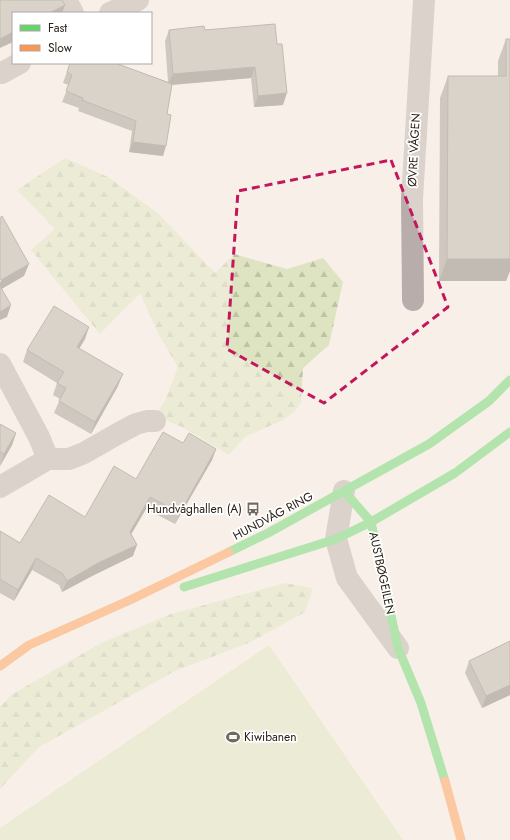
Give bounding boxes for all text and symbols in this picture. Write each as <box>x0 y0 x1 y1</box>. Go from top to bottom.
legend <box>12 12 152 64</box>
text: Fast <box>48 19 67 37</box>
text: Slow <box>48 39 73 57</box>
street label: ØVRE VÅGEN <box>403 113 425 187</box>
street label: HUNDVÅG RING <box>230 487 316 545</box>
place label: Hundvåghallen (A) <box>147 500 242 518</box>
bus stop icon: Hundvåghallen (A) <box>245 501 261 517</box>
street label: AUSTBØGEILEN <box>364 530 400 616</box>
place label: Kiwibanen <box>244 728 297 746</box>
sports icon: Kiwibanen <box>225 729 241 745</box>

